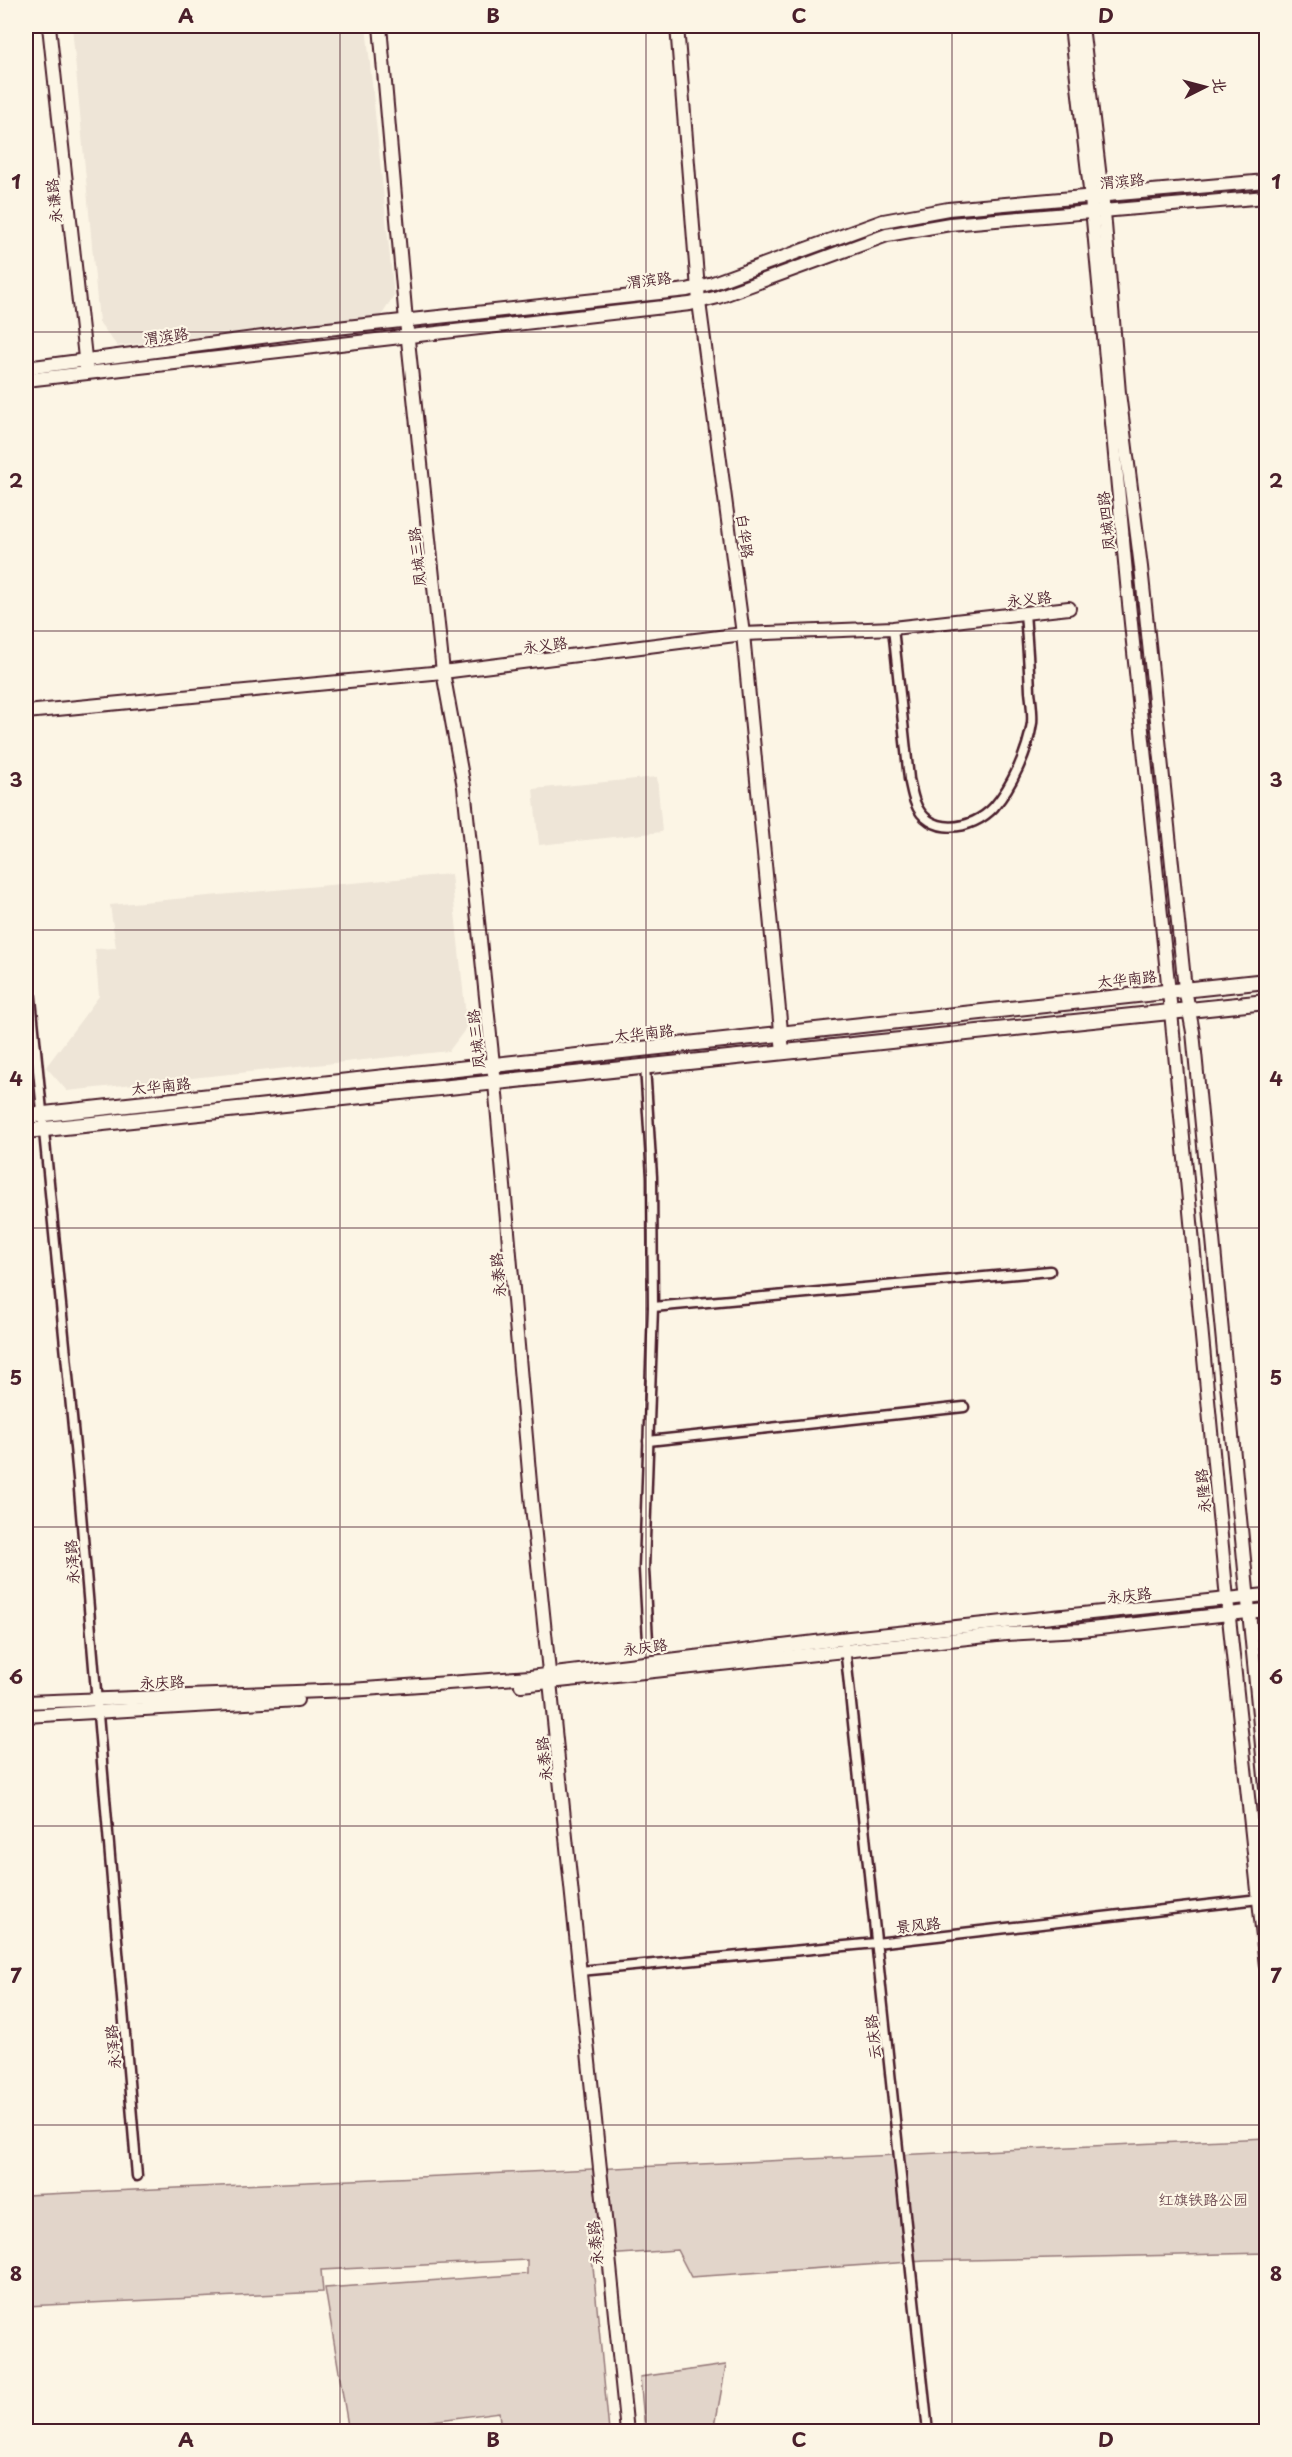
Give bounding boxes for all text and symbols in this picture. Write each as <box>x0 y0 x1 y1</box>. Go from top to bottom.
text: A <box>178 0 194 30</box>
text: B <box>486 0 500 30</box>
text: C <box>791 0 807 30</box>
text: D <box>1098 0 1114 30</box>
north arrow <box>1175 57 1235 117</box>
text: 北 <box>1208 76 1234 95</box>
text: 1 <box>11 166 21 196</box>
text: 1 <box>1271 166 1281 196</box>
street label: 渭滨路 <box>1099 167 1145 193</box>
street label: 永谦路 <box>39 177 67 225</box>
street label: 渭滨路 <box>625 265 673 293</box>
street label: 渭滨路 <box>142 320 190 350</box>
text: 2 <box>9 465 23 495</box>
text: 2 <box>1269 465 1283 495</box>
street label: 凤城四路 <box>1090 490 1120 552</box>
street label: 白华路 <box>731 512 761 560</box>
street label: 凤城三路 <box>401 526 431 588</box>
street label: 永义路 <box>1005 584 1053 612</box>
street label: 永义路 <box>521 630 569 658</box>
text: 3 <box>9 764 23 794</box>
text: 3 <box>1269 764 1283 794</box>
street label: 太华南路 <box>1096 963 1158 993</box>
street label: 凤城三路 <box>460 1008 490 1070</box>
street label: 太华南路 <box>613 1017 675 1047</box>
text: 4 <box>9 1063 23 1093</box>
text: 4 <box>1269 1063 1283 1093</box>
street label: 太华南路 <box>130 1070 192 1100</box>
street label: 永泰路 <box>484 1252 510 1298</box>
text: 5 <box>10 1362 22 1392</box>
text: 5 <box>1270 1362 1282 1392</box>
street label: 永隆路 <box>1189 1468 1215 1514</box>
street label: 永泽路 <box>58 1539 84 1585</box>
street label: 永庆路 <box>1105 1580 1153 1608</box>
street label: 永庆路 <box>621 1632 669 1660</box>
text: 6 <box>9 1661 23 1691</box>
text: 6 <box>1269 1661 1283 1691</box>
street label: 永庆路 <box>139 1669 185 1693</box>
street label: 永泰路 <box>529 1735 557 1783</box>
street label: 景风路 <box>894 1910 942 1938</box>
text: 7 <box>10 1960 22 1990</box>
text: 7 <box>1270 1960 1282 1990</box>
street label: 云庆路 <box>858 2013 886 2061</box>
street label: 永泽路 <box>99 2024 125 2070</box>
park label: 红旗铁路公园 <box>1158 2187 1248 2210</box>
street label: 永泰路 <box>580 2219 608 2267</box>
text: 8 <box>10 2258 22 2288</box>
text: 8 <box>1270 2258 1282 2288</box>
text: A <box>178 2424 194 2454</box>
text: B <box>486 2424 500 2454</box>
text: C <box>791 2424 807 2454</box>
text: D <box>1098 2424 1114 2454</box>

